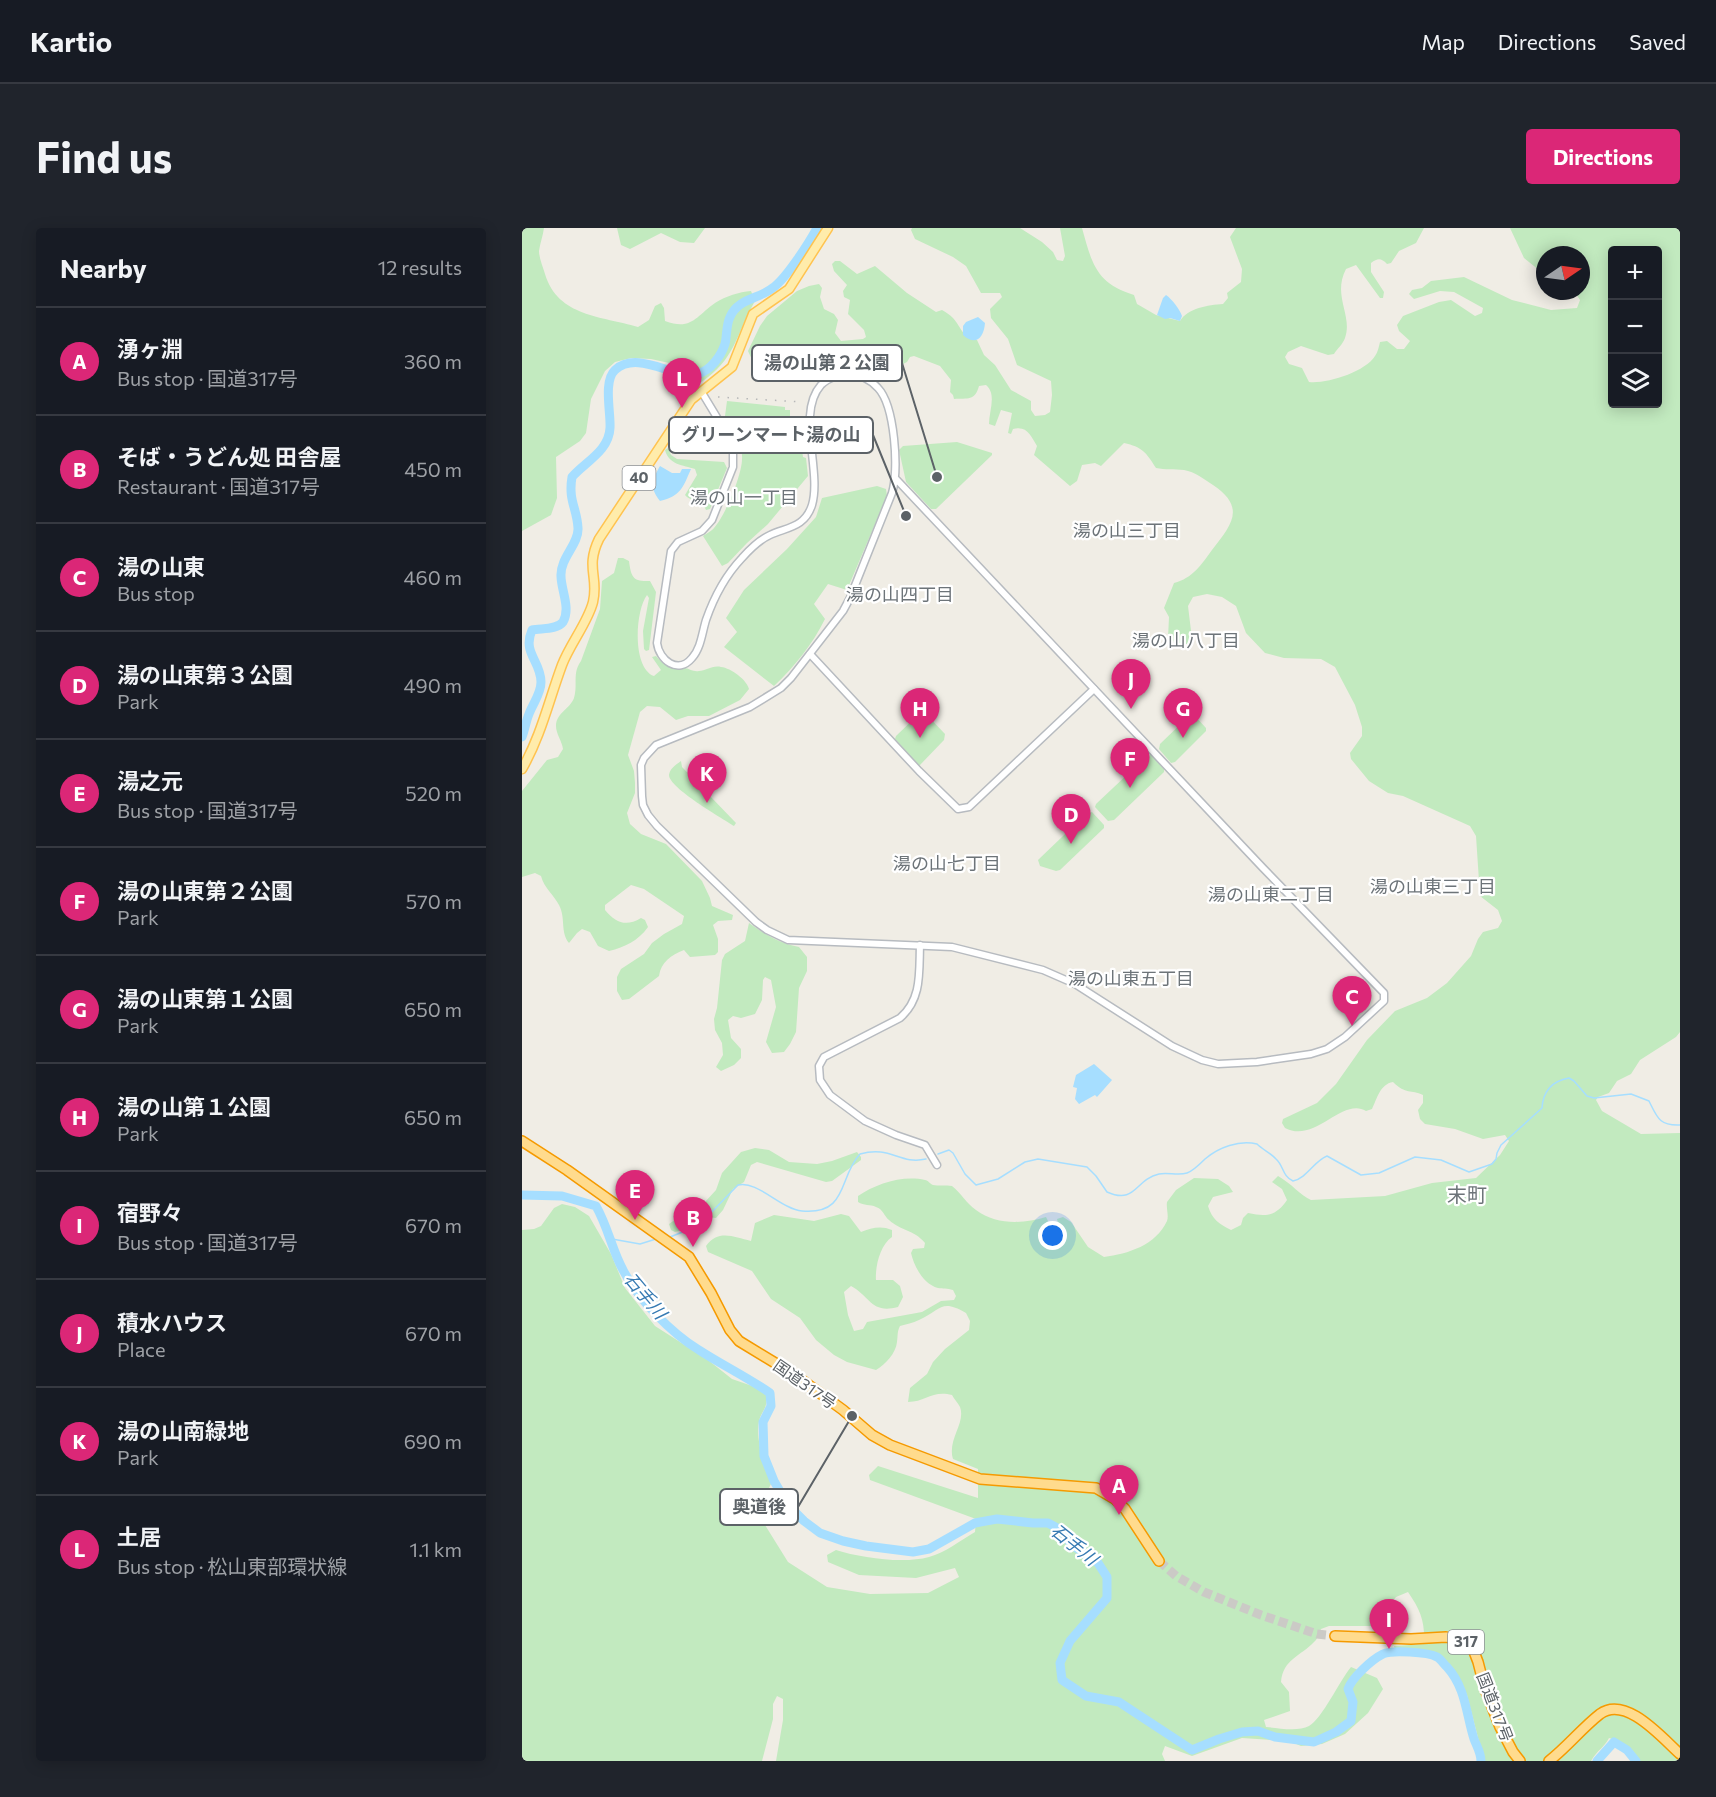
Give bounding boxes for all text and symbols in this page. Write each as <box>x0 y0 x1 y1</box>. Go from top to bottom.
text: Kartio <box>30 24 112 58</box>
text: Map <box>1422 29 1465 54</box>
text: Directions <box>1498 29 1596 54</box>
text: Saved <box>1629 29 1686 54</box>
button: Directions <box>1526 129 1680 184</box>
text: Find us <box>36 130 172 182</box>
north arrow <box>1536 246 1590 300</box>
map controls <box>1608 246 1662 408</box>
button: + <box>1608 246 1662 300</box>
text: Nearby <box>60 252 147 283</box>
text: 12 results <box>378 255 462 279</box>
button: − <box>1608 300 1662 354</box>
text: 湧ヶ淵 <box>117 335 183 362</box>
callout: 湯の山第２公園 <box>752 345 902 381</box>
text: A <box>72 349 87 373</box>
text: 360 m <box>404 349 462 373</box>
text: 湯の山第２公園 <box>764 351 890 373</box>
button: layers <box>1608 354 1662 408</box>
pin: L <box>662 358 702 408</box>
text: Bus stop · 国道317号 <box>117 366 298 390</box>
callout: グリーンマート湯の山 <box>669 417 873 453</box>
text: グリーンマート湯の山 <box>681 423 861 445</box>
text: そば・うどん処 田舎屋 <box>117 443 341 470</box>
text: B <box>73 457 86 481</box>
text: 450 m <box>404 457 462 481</box>
road number: 40 <box>622 466 656 490</box>
text: Restaurant · 国道317号 <box>117 474 320 498</box>
district label: 湯の山一丁目 <box>690 486 798 508</box>
district label: 湯の山三丁目 <box>1073 519 1181 541</box>
text: 湯の山東 <box>117 553 205 580</box>
text: C <box>73 565 86 589</box>
text: 460 m <box>404 565 462 589</box>
text: Bus stop <box>117 581 195 605</box>
district label: 湯の山四丁目 <box>846 583 954 605</box>
district label: 湯の山八丁目 <box>1132 629 1240 651</box>
pin: J <box>1112 660 1150 709</box>
text: 湯の山東第３公園 <box>117 661 293 688</box>
text: D <box>72 673 87 697</box>
text: 490 m <box>404 673 462 697</box>
pin: H <box>900 688 940 738</box>
pin: G <box>1164 688 1202 738</box>
text: Park <box>117 689 159 713</box>
pin: F <box>1110 738 1150 788</box>
pin: K <box>688 754 726 803</box>
text: 湯之元 <box>117 767 183 794</box>
text: E <box>74 781 85 805</box>
text: 520 m <box>405 781 462 805</box>
pin: D <box>1052 794 1090 844</box>
text: Bus stop · 国道317号 <box>117 798 298 822</box>
district label: 湯の山七丁目 <box>893 852 1001 874</box>
district label: 湯の山東三丁目 <box>1370 875 1496 897</box>
text: 湯の山東第２公園 <box>117 877 293 904</box>
district label: 湯の山東二丁目 <box>1208 883 1334 905</box>
text: F <box>74 889 85 913</box>
text: 570 m <box>406 889 462 913</box>
text: Park <box>117 905 159 929</box>
district label: 湯の山東五丁目 <box>1068 967 1194 989</box>
pin: C <box>1332 976 1372 1026</box>
text: 湯の山東第１公園 <box>117 985 293 1012</box>
text: G <box>72 997 87 1021</box>
text: 650 m <box>404 997 462 1021</box>
text: Park <box>117 1013 159 1037</box>
text: 湯の山第１公園 <box>117 1093 271 1120</box>
text: H <box>72 1105 87 1129</box>
text: 650 m <box>404 1105 462 1129</box>
text: Park <box>117 1121 159 1145</box>
pin: E <box>616 1170 654 1220</box>
district label: 末町 <box>1447 1182 1487 1206</box>
pin: B <box>674 1198 712 1247</box>
text: 宿野々 <box>117 1199 183 1226</box>
text: I <box>76 1213 83 1237</box>
text: 670 m <box>405 1213 462 1237</box>
your location <box>1038 1221 1067 1250</box>
text: Bus stop · 国道317号 <box>117 1230 298 1254</box>
water label: 石手川 <box>620 1268 673 1325</box>
text: 積水ハウス <box>117 1309 227 1336</box>
text: J <box>76 1321 83 1345</box>
text: 670 m <box>405 1321 462 1345</box>
text: Place <box>117 1337 166 1361</box>
street label: 国道317号 <box>770 1355 840 1412</box>
text: 湯の山南緑地 <box>117 1417 249 1444</box>
text: K <box>73 1429 86 1453</box>
text: 690 m <box>404 1429 462 1453</box>
text: Park <box>117 1445 159 1469</box>
pin: A <box>1100 1466 1138 1515</box>
callout: 奥道後 <box>720 1489 798 1525</box>
text: 奥道後 <box>732 1495 786 1517</box>
water label: 石手川 <box>1047 1519 1104 1571</box>
text: 土居 <box>117 1523 161 1550</box>
text: L <box>74 1537 85 1561</box>
text: 1.1 km <box>410 1537 462 1561</box>
text: Bus stop · 松山東部環状線 <box>117 1554 347 1578</box>
pin: I <box>1370 1600 1408 1649</box>
road number: 317 <box>1448 1630 1484 1654</box>
street label: 国道317号 <box>1474 1670 1517 1744</box>

